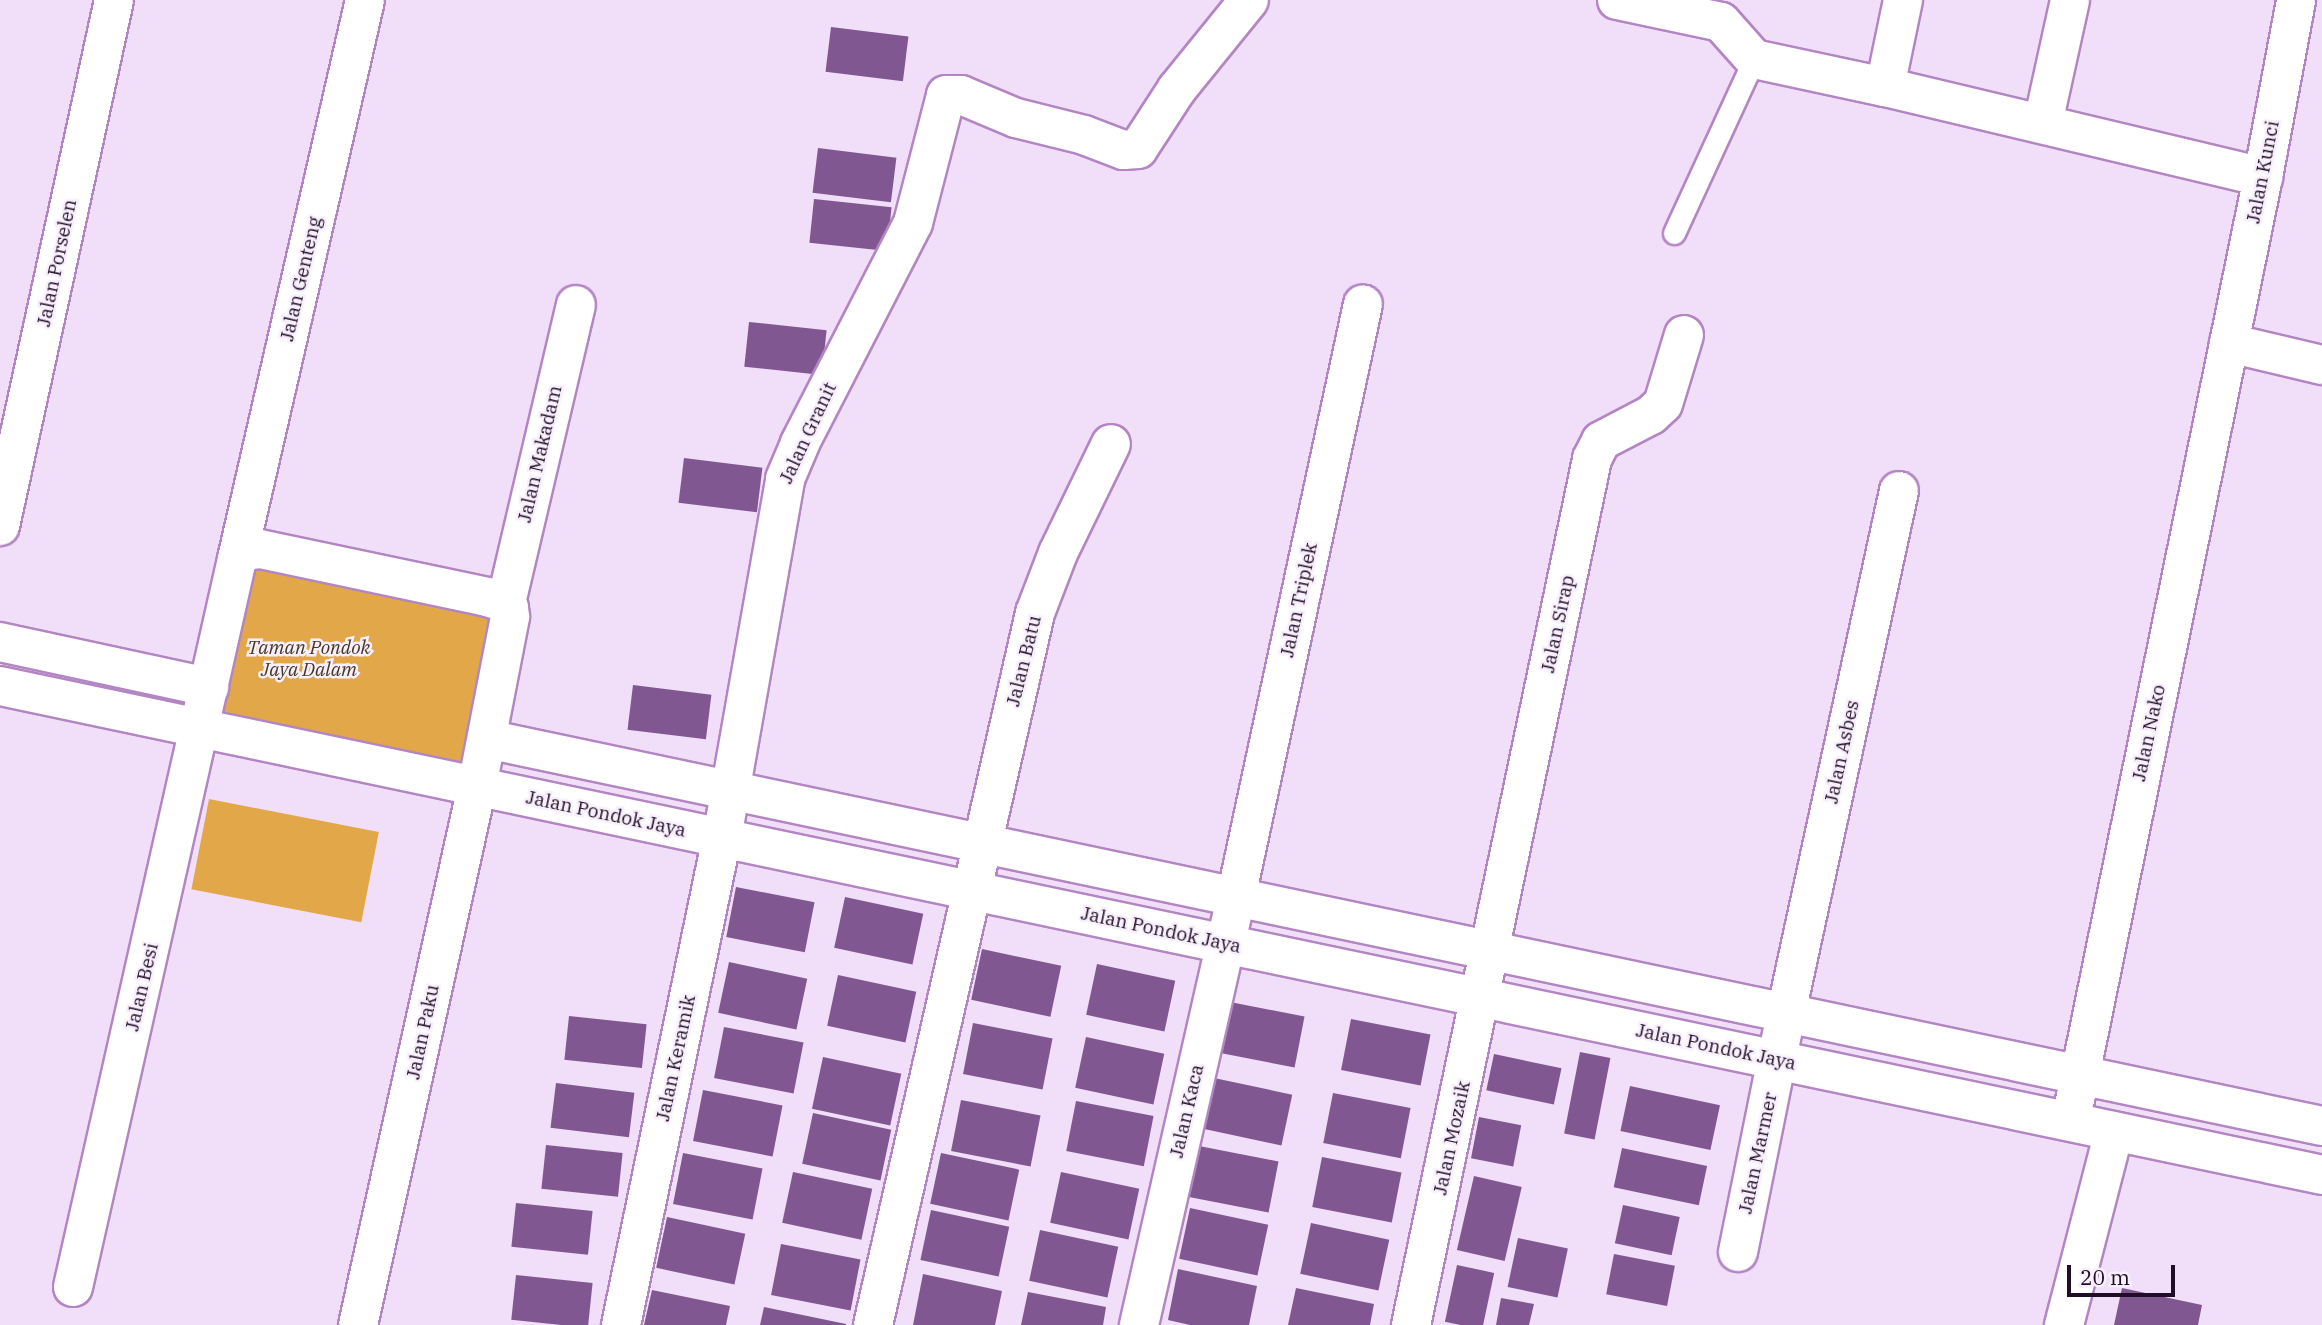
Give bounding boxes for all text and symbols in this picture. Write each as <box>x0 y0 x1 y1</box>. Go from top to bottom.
street label: Jalan Kunci <box>2242 119 2284 225</box>
street label: Jalan Porselen <box>32 197 82 329</box>
street label: Jalan Genteng <box>276 215 326 343</box>
street label: Jalan Granit <box>775 379 841 487</box>
street label: Jalan Makadam <box>513 383 567 525</box>
street label: Jalan Triplek <box>1276 541 1322 659</box>
street label: Jalan Sirap <box>1537 573 1579 675</box>
street label: Jalan Batu <box>1002 613 1046 709</box>
park label: Taman Pondok Jaya Dalam <box>247 637 371 681</box>
street label: Jalan Nako <box>2128 683 2170 783</box>
street label: Jalan Asbes <box>1820 698 1864 806</box>
street label: Jalan Pondok Jaya <box>524 786 688 842</box>
street label: Jalan Pondok Jaya <box>1079 902 1243 958</box>
street label: Jalan Besi <box>121 941 163 1033</box>
street label: Jalan Paku <box>402 983 444 1081</box>
street label: Jalan Keramik <box>651 993 701 1123</box>
street label: Jalan Pondok Jaya <box>1634 1019 1798 1075</box>
street label: Jalan Kaca <box>1165 1062 1209 1160</box>
street label: Jalan Mozaik <box>1429 1079 1475 1197</box>
street label: Jalan Marmer <box>1734 1090 1782 1216</box>
scale bar <box>2070 1252 2178 1296</box>
text: 20 m <box>2080 1263 2130 1291</box>

